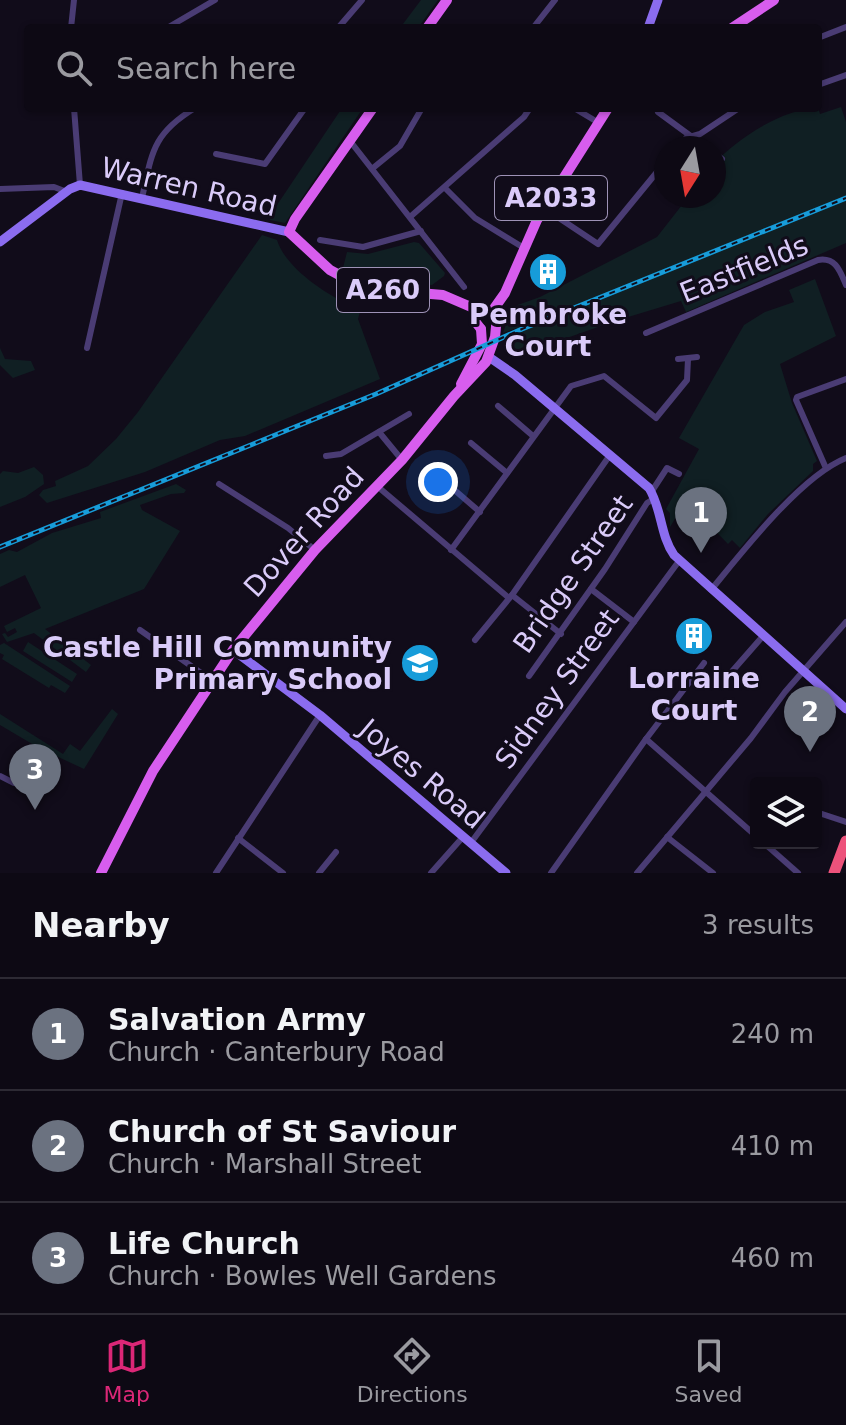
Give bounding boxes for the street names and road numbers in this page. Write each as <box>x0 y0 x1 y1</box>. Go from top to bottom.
street label: Warren Road <box>98 151 280 223</box>
road number: A2033 <box>495 176 607 220</box>
street label: Eastfields <box>675 228 813 310</box>
road number: A260 <box>337 268 429 312</box>
street label: Dover Road <box>237 460 371 604</box>
street label: Bridge Street <box>506 489 640 659</box>
street label: Sidney Street <box>488 603 626 775</box>
street label: Joyes Road <box>351 711 491 836</box>

